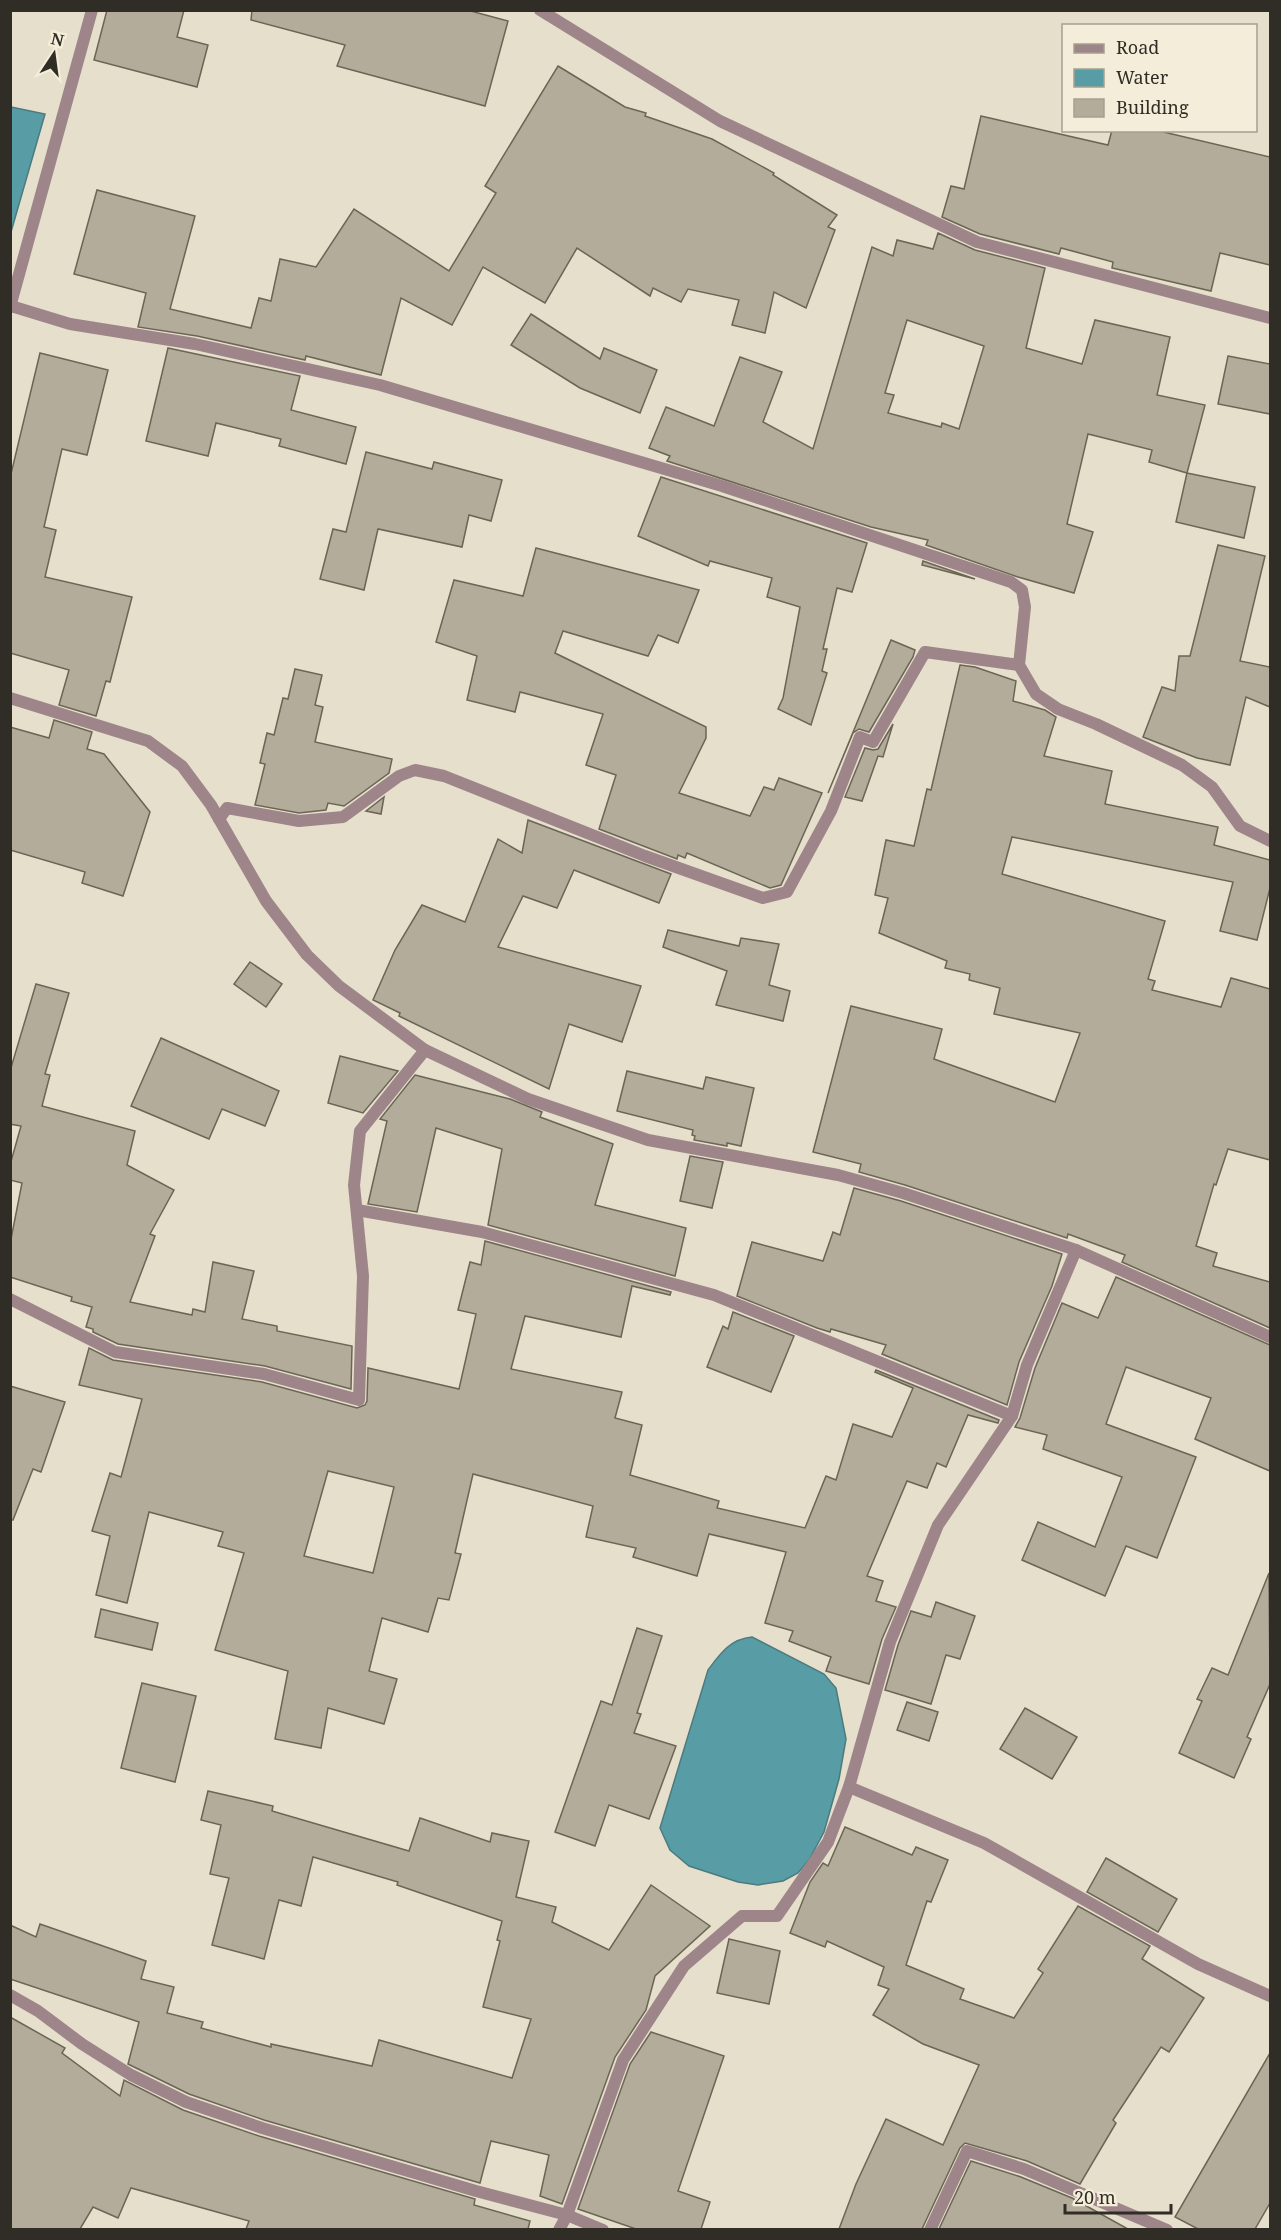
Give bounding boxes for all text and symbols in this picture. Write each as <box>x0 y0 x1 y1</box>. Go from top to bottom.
north arrow <box>24 24 84 84</box>
legend <box>1062 24 1257 132</box>
text: N <box>49 27 66 52</box>
text: Road <box>1116 35 1159 59</box>
text: Water <box>1116 65 1169 89</box>
text: Building <box>1116 95 1189 119</box>
scale bar <box>1065 2177 1172 2215</box>
text: 20 m <box>1074 2185 1116 2209</box>

